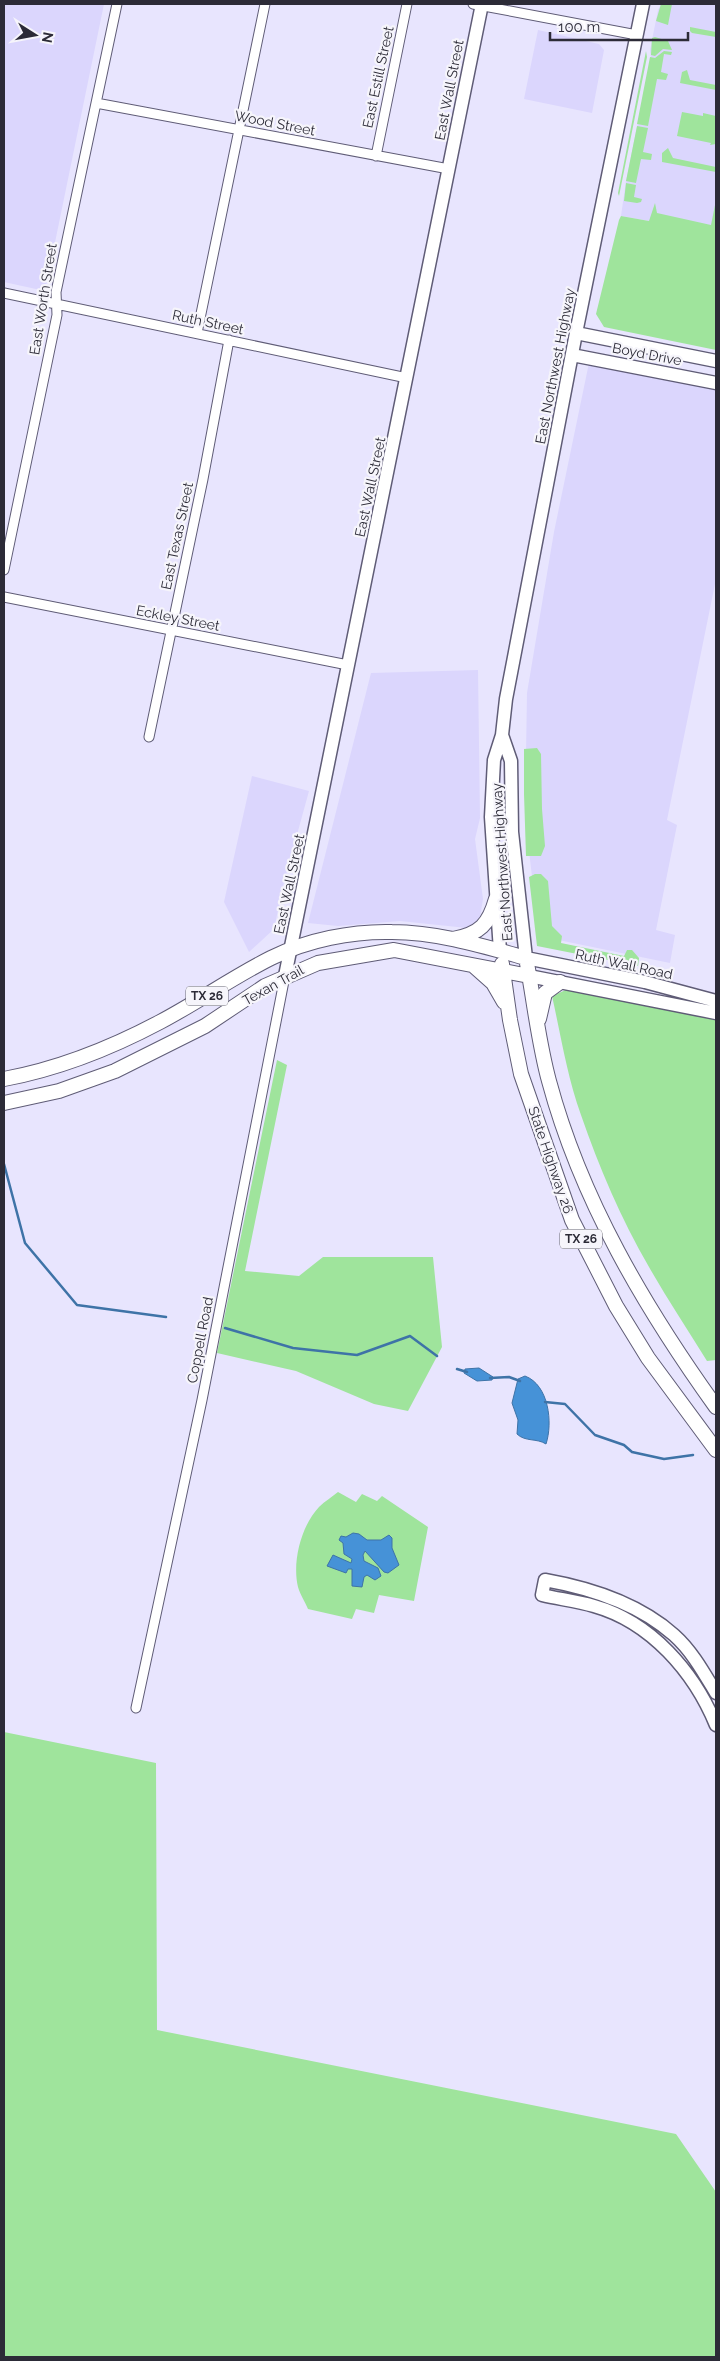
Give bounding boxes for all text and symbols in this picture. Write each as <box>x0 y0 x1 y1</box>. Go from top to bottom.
north arrow <box>10 10 60 60</box>
scale bar <box>550 10 688 42</box>
text: 100 m <box>558 18 600 36</box>
street label: East Estill Street <box>359 24 397 129</box>
text: N <box>39 31 57 44</box>
street label: East Wall Street <box>431 38 467 141</box>
street label: Wood Street <box>233 107 317 139</box>
street label: East Worth Street <box>26 242 60 356</box>
street label: East Northwest Highway <box>532 286 578 445</box>
street label: Ruth Street <box>171 307 245 337</box>
street label: Boyd Drive <box>611 339 683 369</box>
street label: East Wall Street <box>352 435 388 538</box>
street label: East Texas Street <box>158 481 196 591</box>
street label: Eckley Street <box>135 602 221 634</box>
street label: East Northwest Highway <box>488 782 516 942</box>
street label: East Wall Street <box>271 832 307 935</box>
street label: Ruth Wall Road <box>574 946 674 982</box>
street label: Texan Trail <box>240 962 307 1008</box>
road number: TX 26 <box>186 986 228 1006</box>
street label: State Highway 26 <box>525 1104 577 1216</box>
road number: TX 26 <box>560 1230 602 1248</box>
street label: Coppell Road <box>184 1295 216 1385</box>

